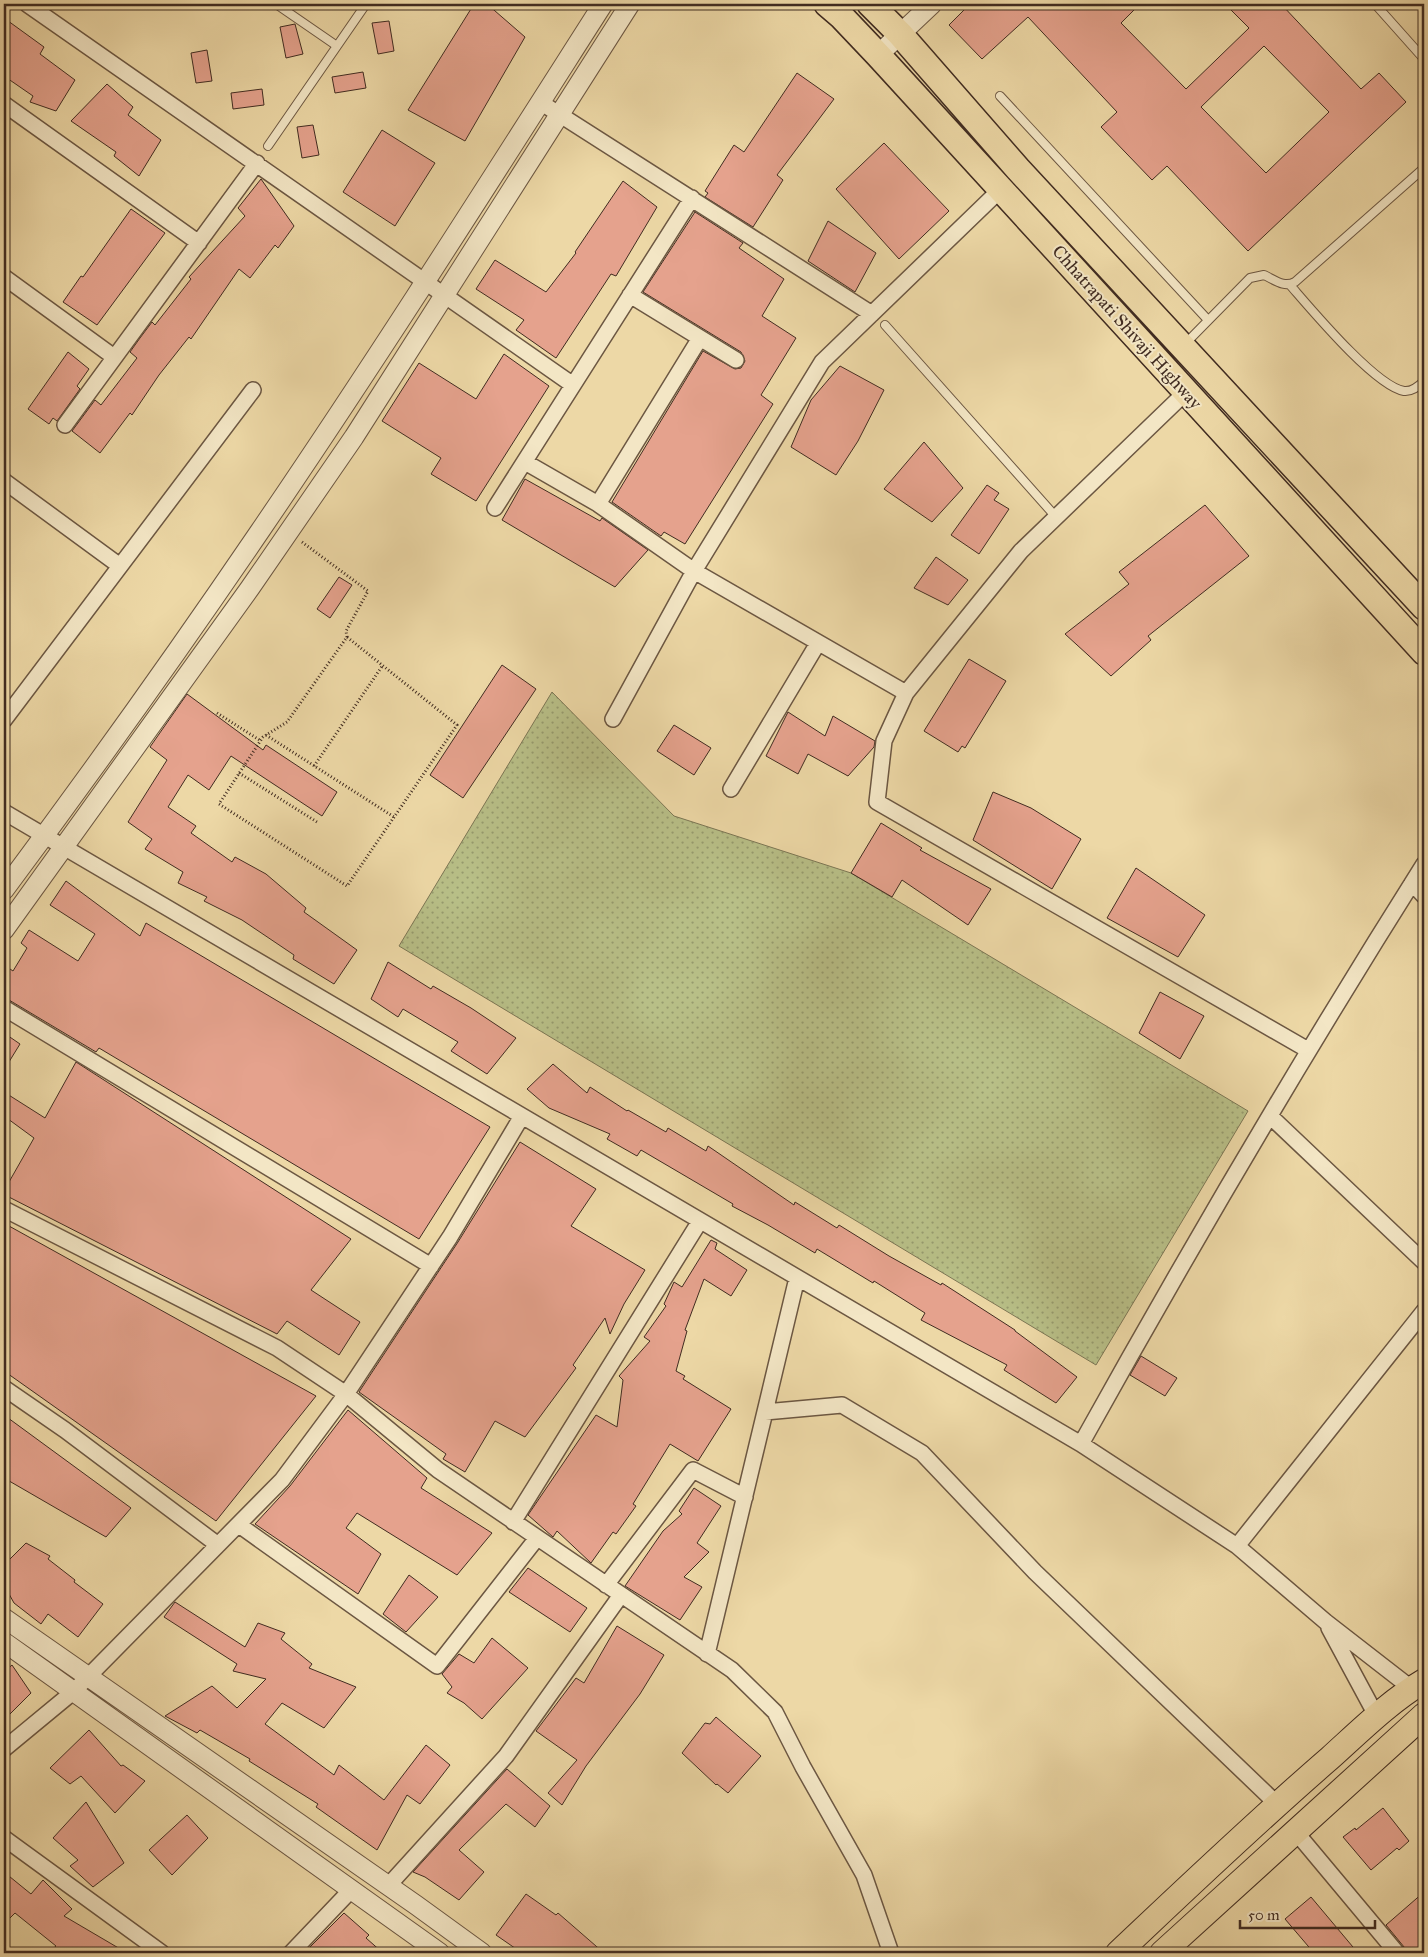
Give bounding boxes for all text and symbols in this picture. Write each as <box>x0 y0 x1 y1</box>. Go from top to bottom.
street label: Chhatrapati Shivaji Highway <box>1047 240 1207 415</box>
scale bar <box>1240 1897 1376 1929</box>
text: 50 m <box>1248 1906 1280 1924</box>

